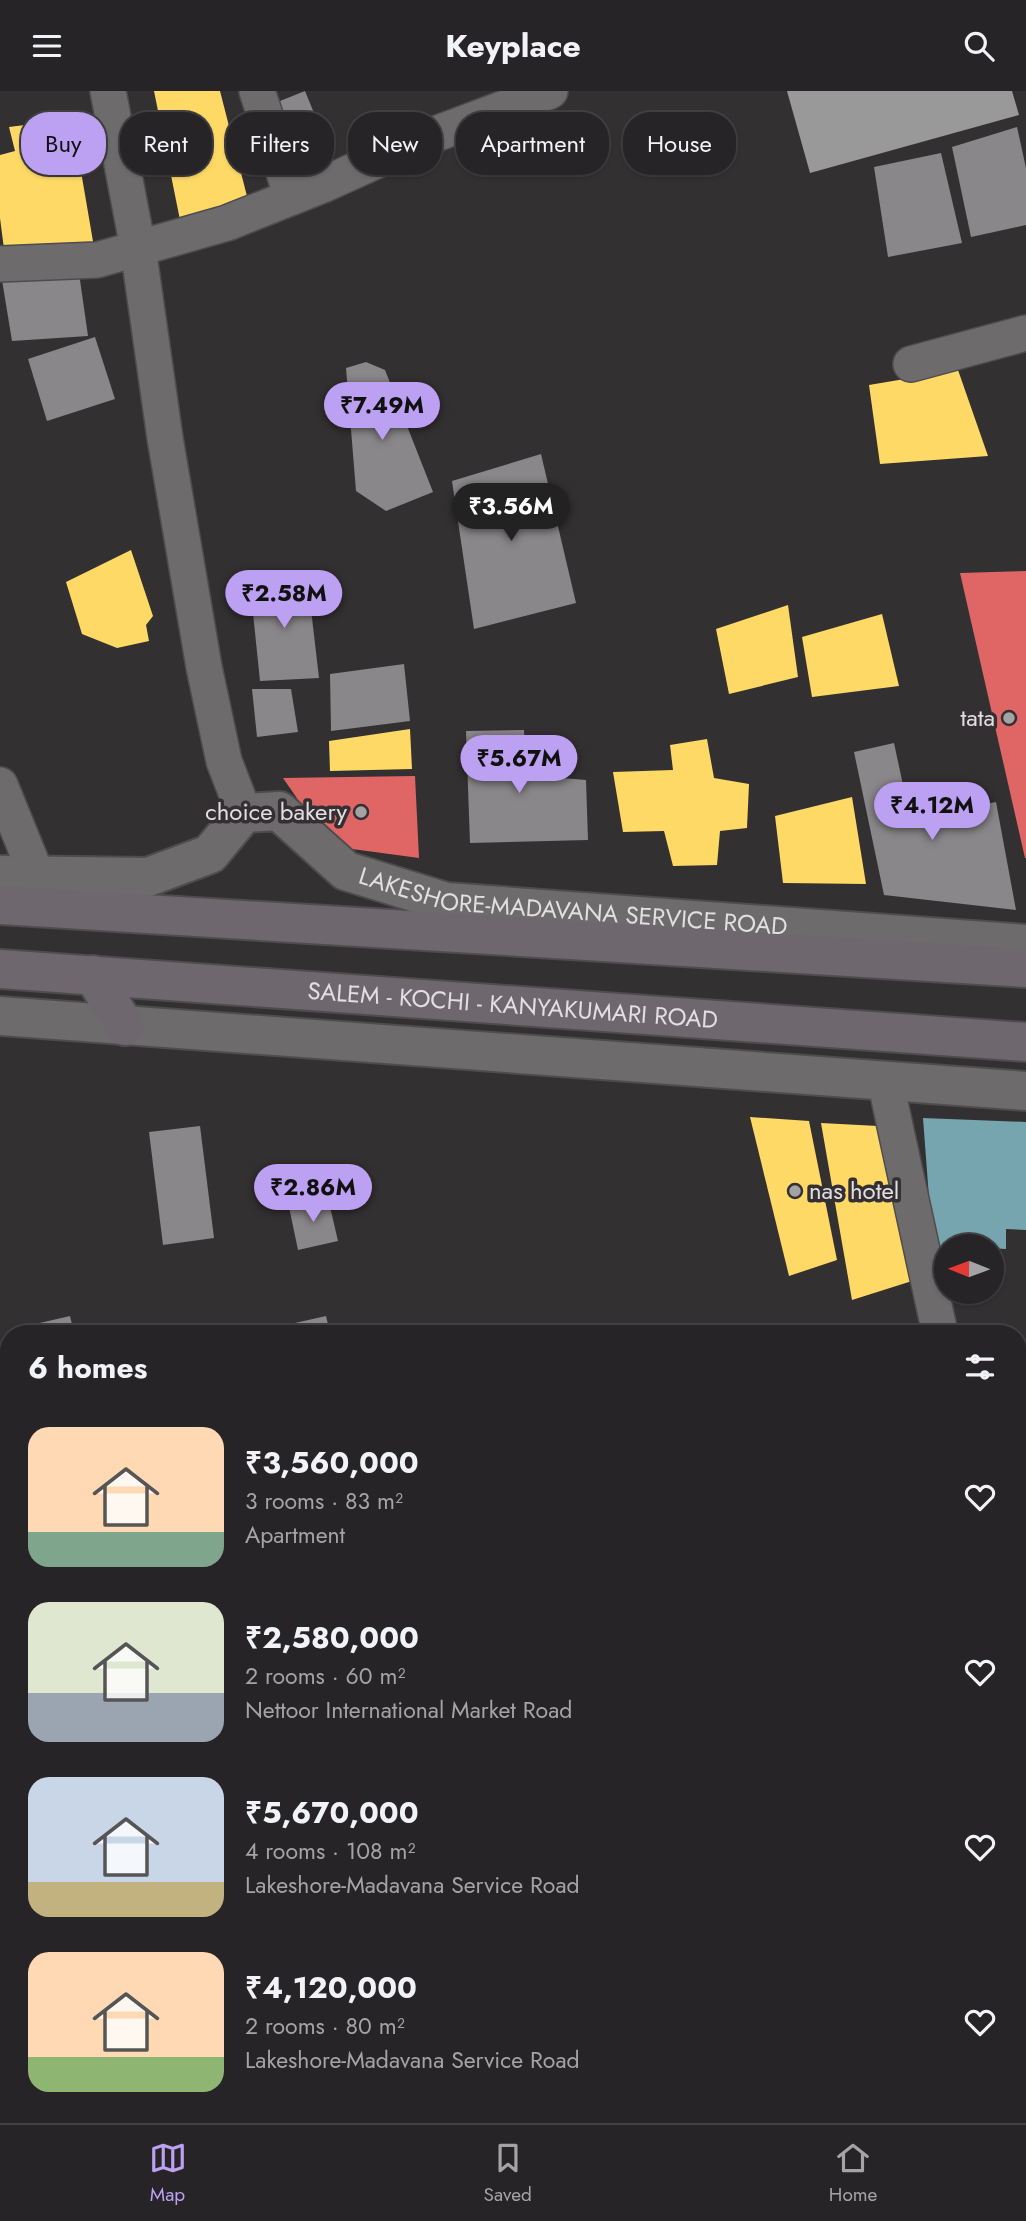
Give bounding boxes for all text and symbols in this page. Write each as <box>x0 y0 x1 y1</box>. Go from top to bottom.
text: Keyplace <box>445 23 581 69</box>
icon: menu <box>28 27 66 65</box>
icon: search <box>960 27 998 65</box>
chip: Buy <box>21 112 106 175</box>
chip: Rent <box>120 112 212 175</box>
chip: Filters <box>226 112 334 175</box>
chip: New <box>348 112 442 175</box>
chip: Apartment <box>456 112 609 175</box>
chip: House <box>623 112 736 175</box>
pin: ₹7.49M <box>325 383 439 442</box>
text: ₹7.49M <box>340 388 424 422</box>
pin: ₹3.56M <box>454 483 568 543</box>
text: ₹3.56M <box>468 489 554 523</box>
pin: ₹2.58M <box>227 571 341 630</box>
text: ₹2.58M <box>241 576 327 610</box>
place label: tata <box>960 700 995 735</box>
marker: tata <box>1001 710 1017 726</box>
pin: ₹5.67M <box>462 735 576 795</box>
text: ₹5.67M <box>476 741 562 775</box>
pin: ₹4.12M <box>875 783 989 842</box>
text: ₹4.12M <box>890 788 974 822</box>
place label: choice bakery <box>205 794 347 829</box>
marker: choice bakery <box>353 804 369 820</box>
street label: LAKESHORE-MADAVANA SERVICE ROAD <box>355 858 789 944</box>
street label: SALEM - KOCHI - KANYAKUMARI ROAD <box>306 973 719 1037</box>
pin: ₹2.86M <box>256 1165 370 1224</box>
text: ₹2.86M <box>270 1170 356 1204</box>
place label: nas hotel <box>809 1173 899 1208</box>
marker: nas hotel <box>787 1183 803 1199</box>
north arrow <box>934 1234 1004 1304</box>
map controls <box>934 1234 1004 1304</box>
text: 6 homes <box>28 1346 147 1389</box>
icon: filters <box>961 1348 999 1386</box>
text: ₹3,560,000 <box>245 1441 419 1484</box>
icon: home <box>84 1455 168 1539</box>
icon: heart <box>961 1478 999 1516</box>
text: 3 rooms · 83 m² <box>245 1484 403 1518</box>
text: Apartment <box>245 1518 345 1552</box>
text: ₹2,580,000 <box>245 1616 419 1659</box>
icon: home <box>84 1630 168 1714</box>
icon: heart <box>961 1653 999 1691</box>
text: 2 rooms · 60 m² <box>245 1659 405 1693</box>
text: Nettoor International Market Road <box>245 1693 572 1727</box>
text: ₹5,670,000 <box>245 1791 419 1834</box>
icon: home <box>84 1805 168 1889</box>
icon: heart <box>961 1828 999 1866</box>
text: 4 rooms · 108 m² <box>245 1834 415 1868</box>
text: Lakeshore-Madavana Service Road <box>245 1868 580 1902</box>
text: ₹4,120,000 <box>245 1966 417 2009</box>
icon: home <box>84 1980 168 2064</box>
icon: heart <box>961 2003 999 2041</box>
text: 2 rooms · 80 m² <box>245 2009 405 2043</box>
text: Lakeshore-Madavana Service Road <box>245 2043 580 2077</box>
tab: Map <box>149 2139 187 2208</box>
tab: Saved <box>484 2139 532 2208</box>
tab: Home <box>829 2139 877 2208</box>

